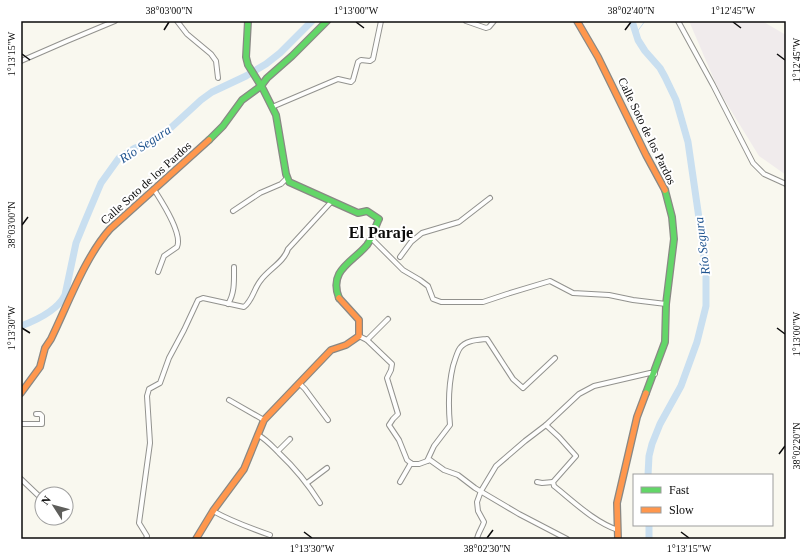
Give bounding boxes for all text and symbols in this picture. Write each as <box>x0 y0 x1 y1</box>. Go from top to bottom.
text: 38°03'00"N <box>145 5 193 16</box>
text: 1°13'00"W <box>334 5 379 16</box>
text: 38°02'40"N <box>607 5 655 16</box>
text: 1°12'45"W <box>711 5 756 16</box>
text: 1°13'15"W <box>6 31 17 76</box>
text: 1°12'45"W <box>791 37 802 82</box>
street label: Calle Soto de los Pardos <box>615 75 679 187</box>
water label: Río Segura <box>116 122 174 167</box>
street label: Calle Soto de los Pardos <box>98 138 195 227</box>
text: 38°03'00"N <box>6 201 17 249</box>
water label: Río Segura <box>691 216 713 277</box>
district label: El Paraje <box>349 224 413 242</box>
text: 1°13'30"W <box>6 305 17 350</box>
text: 1°13'00"W <box>791 311 802 356</box>
text: 38°02'20"N <box>791 422 802 470</box>
legend <box>633 474 773 526</box>
text: Fast <box>669 483 690 497</box>
north arrow <box>34 486 74 526</box>
text: N <box>39 493 53 507</box>
text: Slow <box>669 503 694 517</box>
text: 1°13'30"W <box>290 543 335 554</box>
text: 38°02'30"N <box>463 543 511 554</box>
text: 1°13'15"W <box>667 543 712 554</box>

